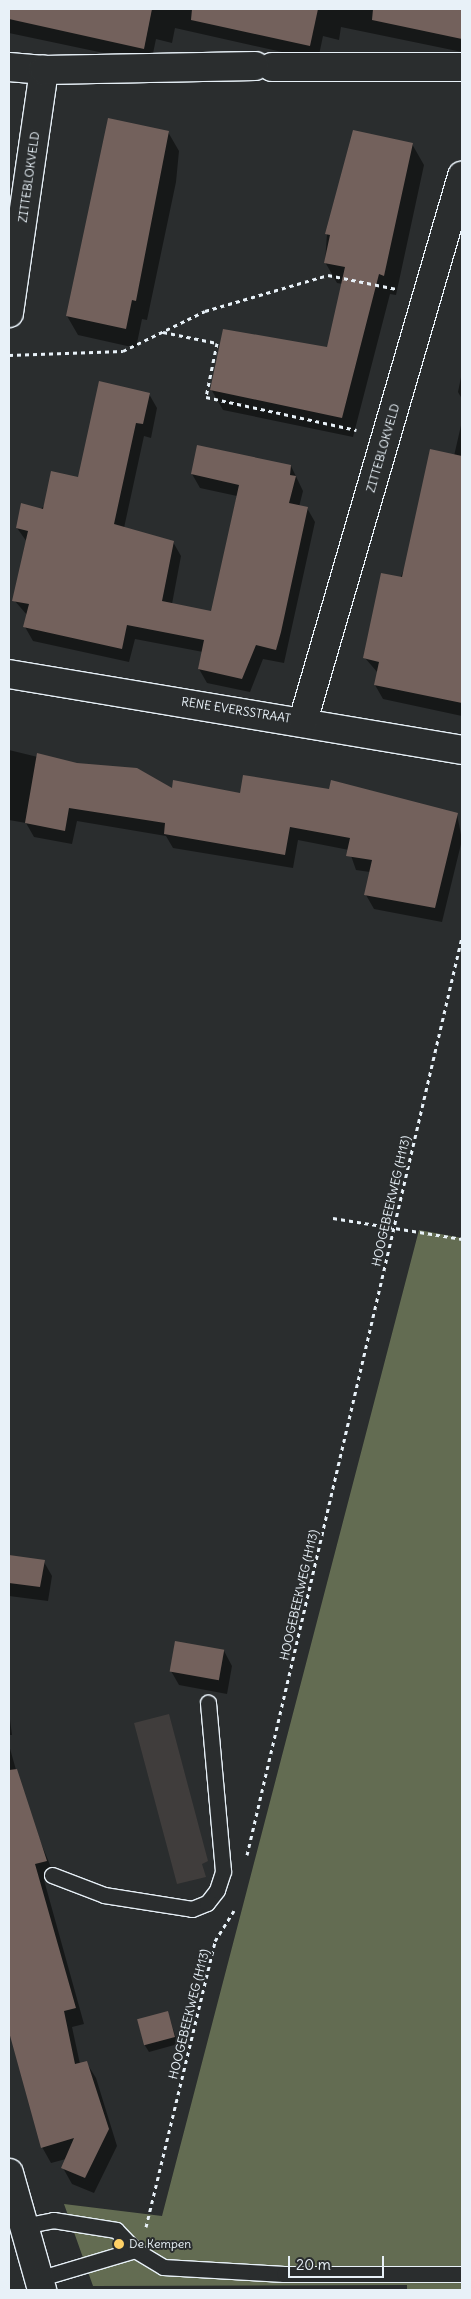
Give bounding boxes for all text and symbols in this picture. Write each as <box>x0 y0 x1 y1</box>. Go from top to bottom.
street label: ZITTEBLOKVELD <box>15 131 43 223</box>
street label: ZITTEBLOKVELD <box>363 402 403 494</box>
street label: RENE EVERSSTRAAT <box>180 694 292 726</box>
street label: HOOGEBEEKWEG (H113) <box>369 1134 413 1268</box>
street label: HOOGEBEEKWEG (H113) <box>277 1528 321 1662</box>
street label: HOOGEBEEKWEG (H113) <box>166 1947 212 2081</box>
place label: De Kempen <box>129 2237 191 2251</box>
marker: De Kempen <box>113 2238 125 2250</box>
scale bar <box>291 2246 387 2278</box>
text: 20 m <box>296 2255 331 2274</box>

